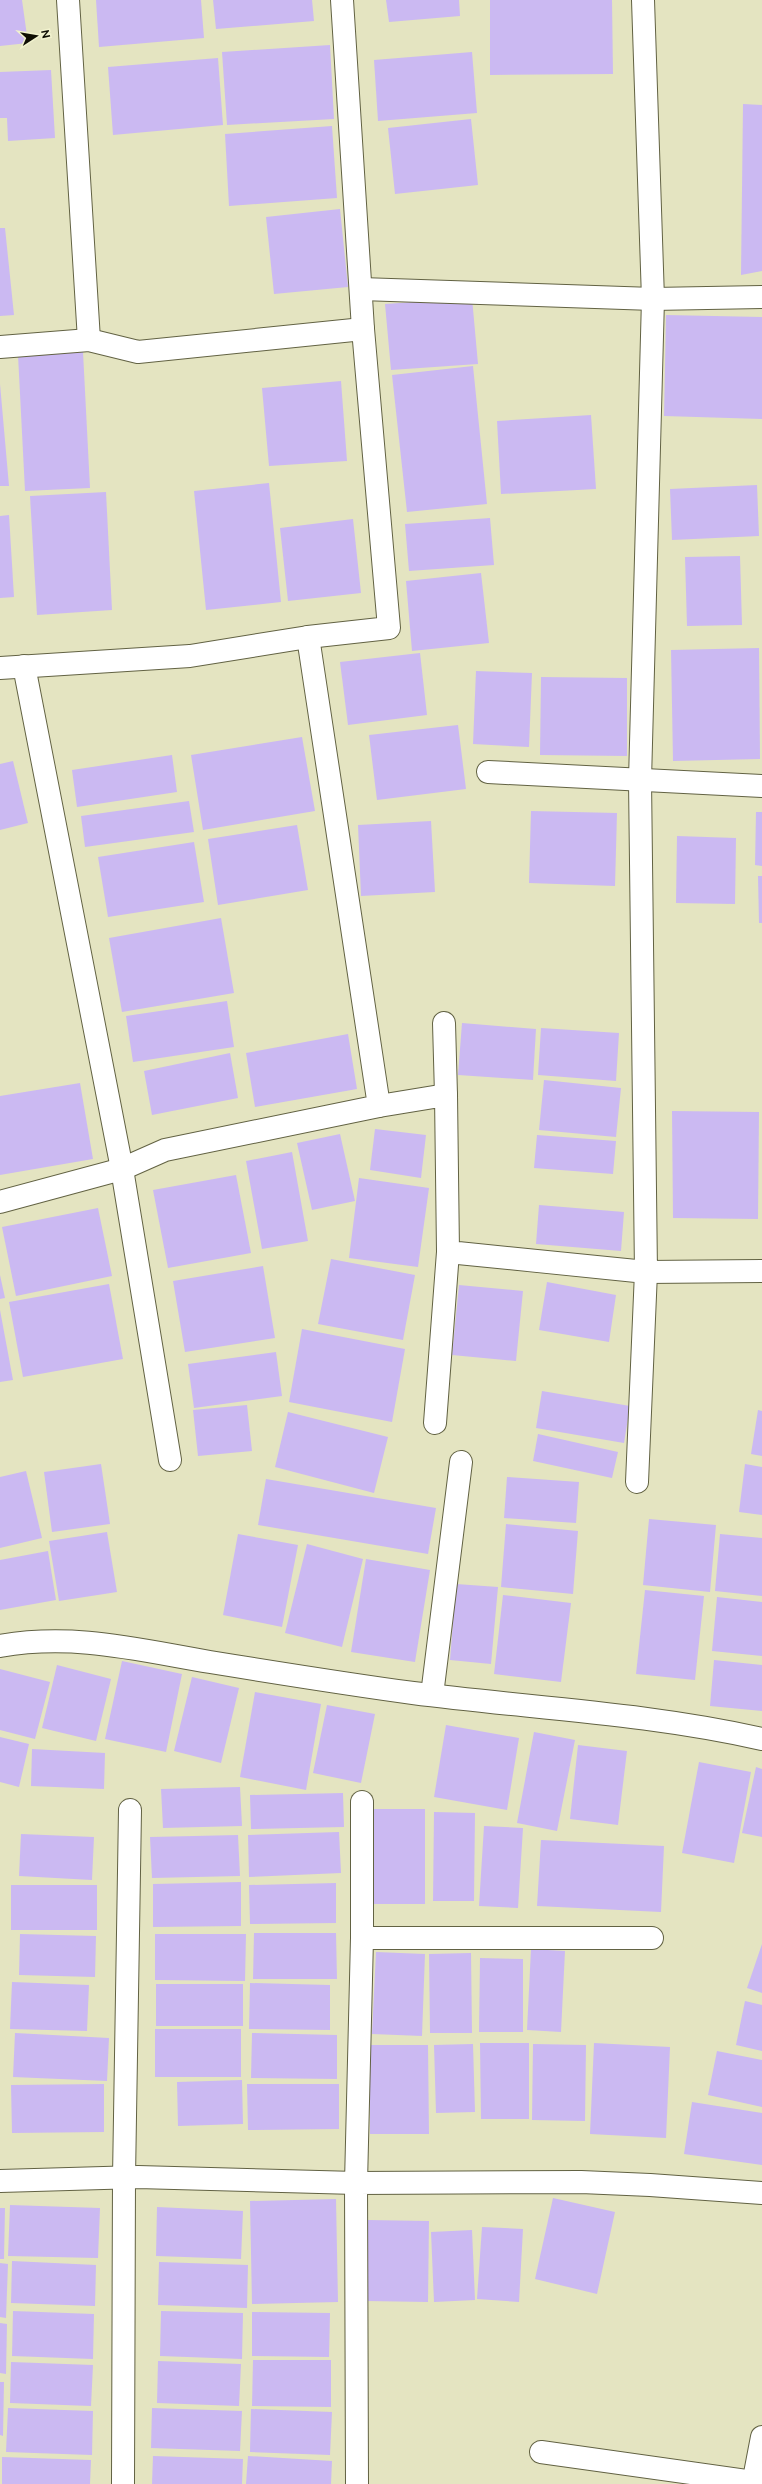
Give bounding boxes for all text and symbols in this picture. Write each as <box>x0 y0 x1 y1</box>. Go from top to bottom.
north arrow <box>16 16 56 56</box>
text: N <box>38 29 53 39</box>

